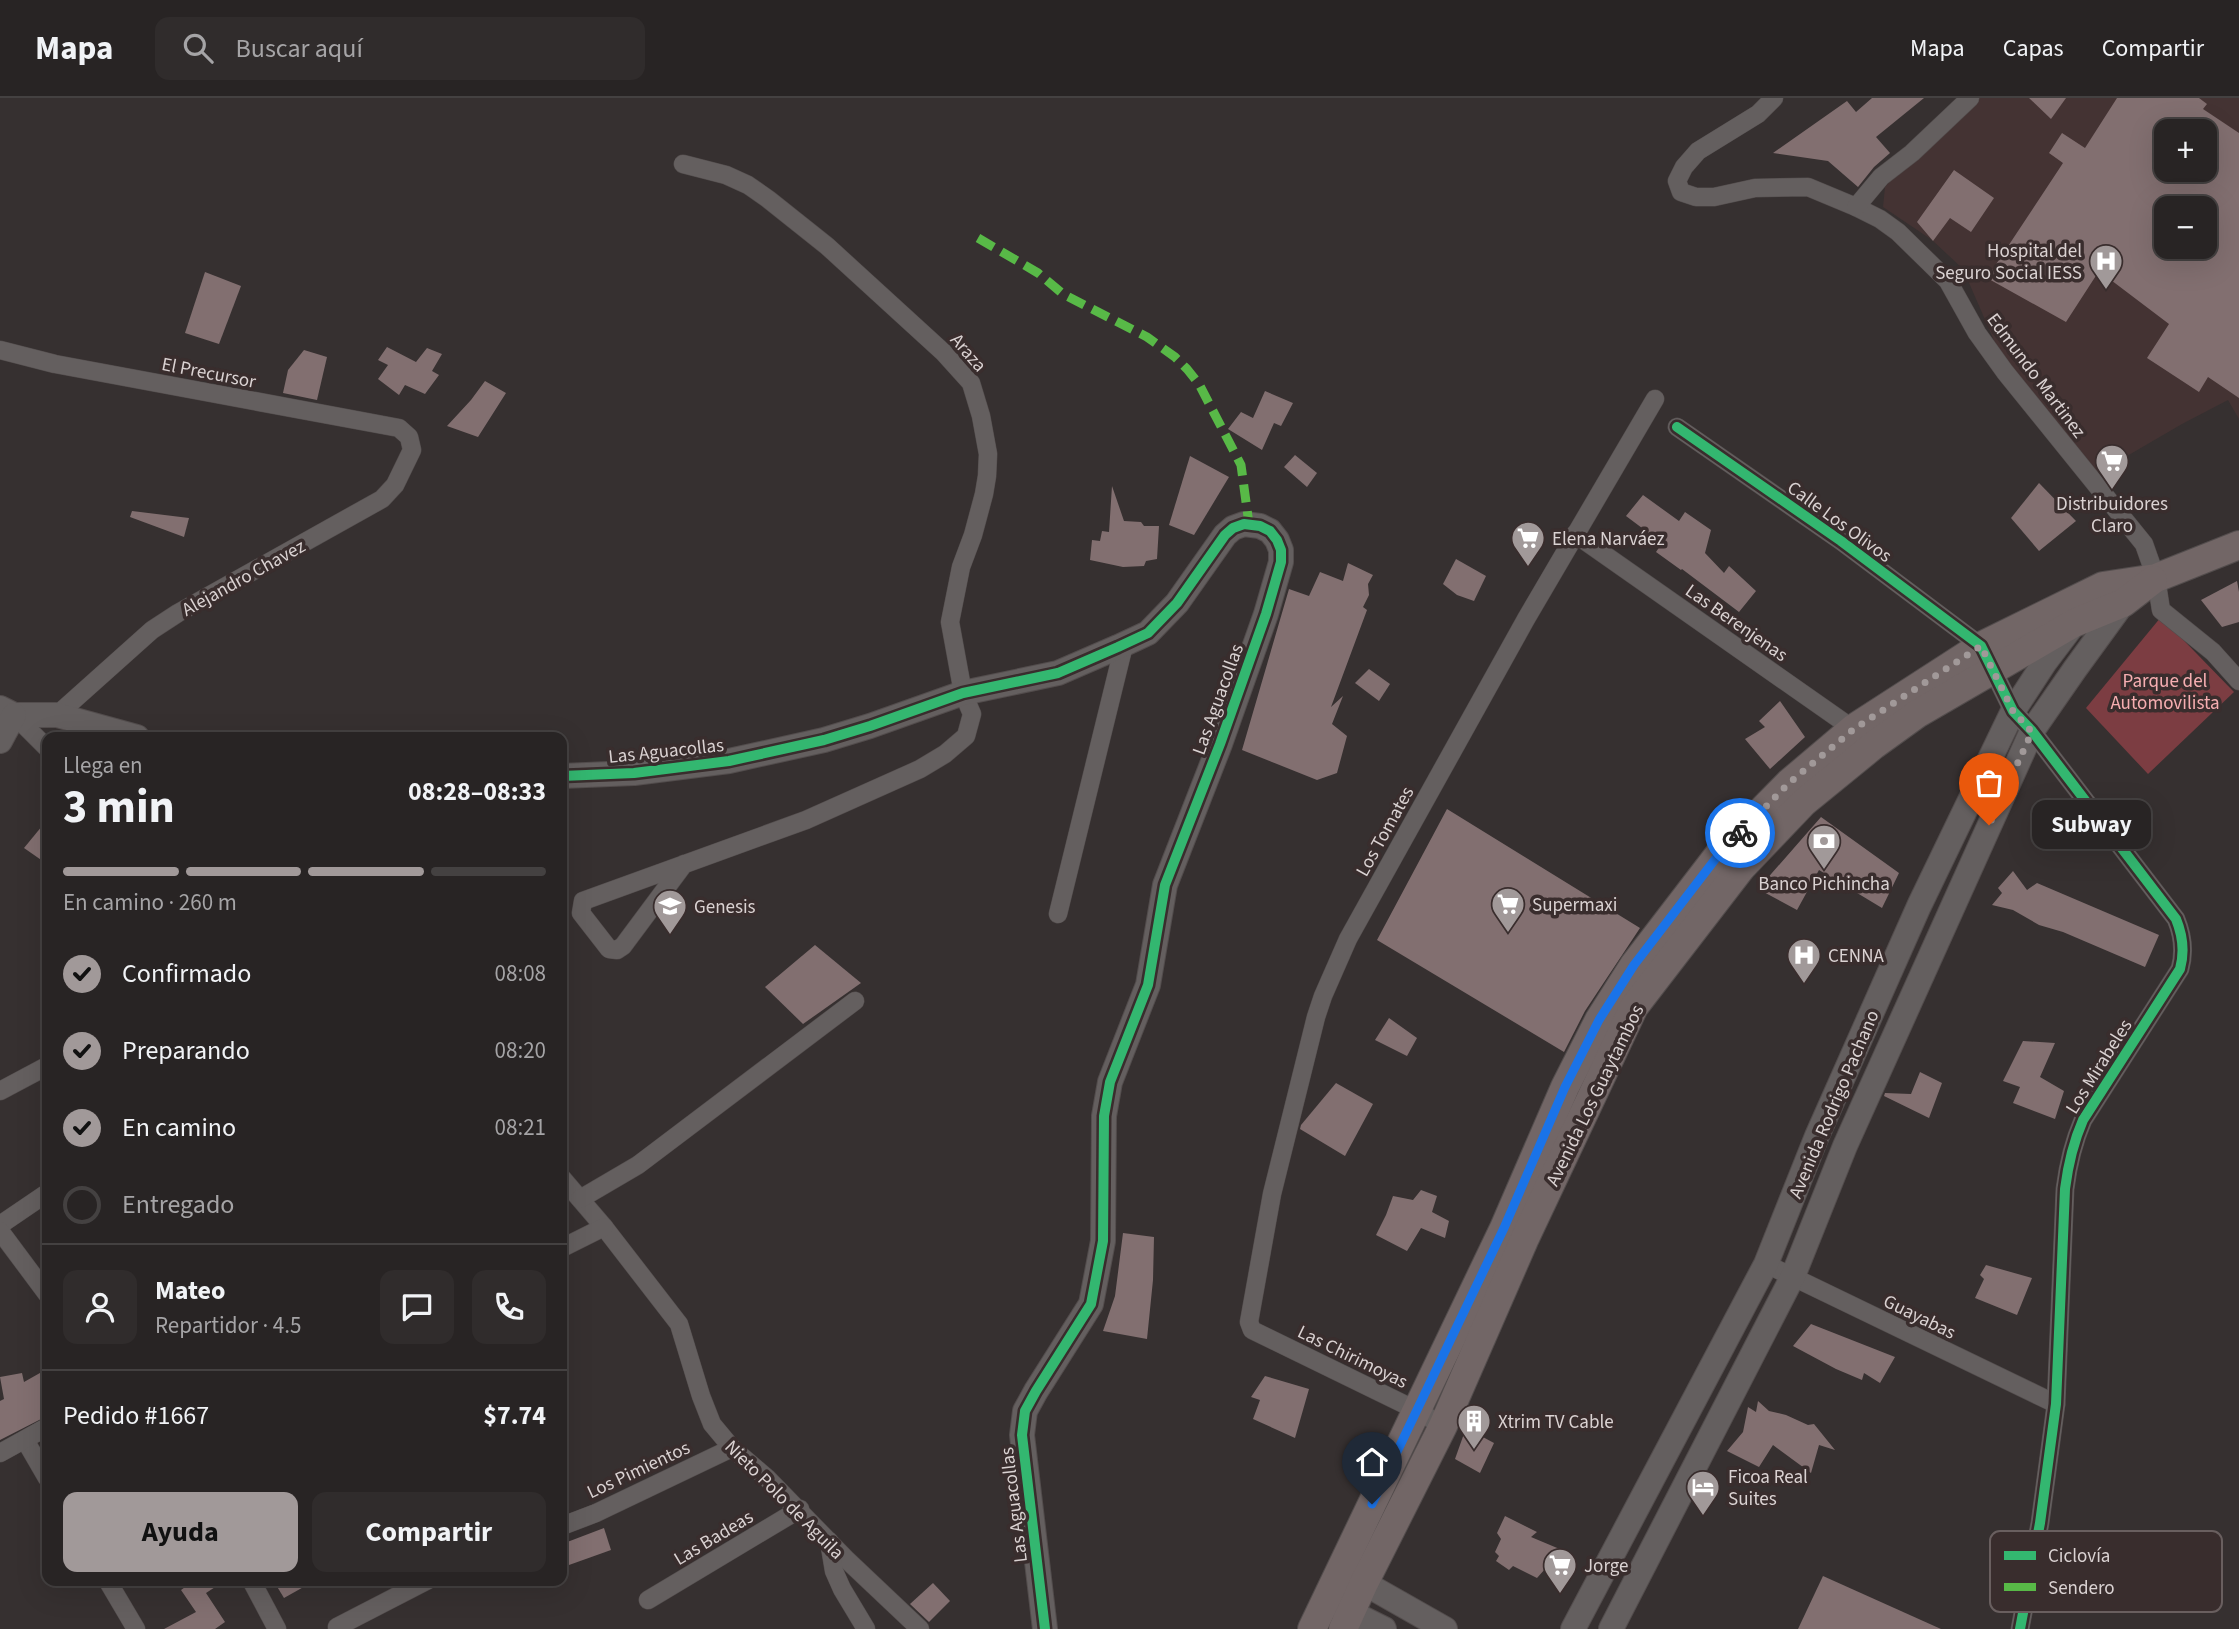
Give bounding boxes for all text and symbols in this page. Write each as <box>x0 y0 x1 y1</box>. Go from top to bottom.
search box <box>155 17 645 80</box>
text: Mapa <box>35 25 113 72</box>
icon: search <box>179 29 217 67</box>
text: Buscar aquí <box>235 30 363 67</box>
text: Mapa <box>1910 31 1965 66</box>
text: Capas <box>2003 31 2064 66</box>
text: Compartir <box>2102 31 2204 66</box>
map controls <box>2154 119 2217 259</box>
button: + <box>2154 119 2217 182</box>
button: − <box>2154 196 2217 259</box>
place label: Hospital del Seguro Social IESS <box>1935 238 2082 287</box>
hospital icon: Hospital del Seguro Social IESS <box>2087 242 2125 291</box>
street label: Edmundo Martinez <box>1980 308 2092 444</box>
street label: Araza <box>943 328 992 378</box>
street label: El Precursor <box>159 351 259 396</box>
supermarket icon: Distribuidores Claro <box>2093 442 2131 491</box>
street label: Calle Los Olivos <box>1781 475 1897 569</box>
place label: Distribuidores Claro <box>2056 491 2168 540</box>
supermarket icon: Elena Narváez <box>1509 519 1547 568</box>
place label: Elena Narváez <box>1552 526 1665 553</box>
street label: Alejandro Chavez <box>177 533 310 623</box>
street label: Las Berenjenas <box>1679 578 1793 669</box>
street label: Las Aguacollas <box>1186 640 1251 759</box>
park label: Parque del Automovilista <box>2110 668 2220 717</box>
street label: Las Aguacollas <box>607 732 725 771</box>
text: Llega en <box>63 749 143 782</box>
pin <box>1959 753 2019 825</box>
icon: bag <box>1970 764 2008 802</box>
text: 08:28–08:33 <box>408 773 546 810</box>
text: 3 min <box>63 775 175 840</box>
street label: Los Tomates <box>1350 782 1421 882</box>
courier <box>1705 798 1775 868</box>
callout: Subway <box>2031 800 2150 850</box>
text: Subway <box>2051 808 2132 841</box>
icon: bike <box>1721 814 1759 852</box>
bank icon: Banco Pichincha <box>1805 822 1843 871</box>
place label: Banco Pichincha <box>1758 871 1890 898</box>
supermarket icon: Supermaxi <box>1489 885 1527 934</box>
text: En camino · 260 m <box>63 886 237 919</box>
school or university icon: Genesis <box>651 887 689 936</box>
place label: Supermaxi <box>1532 892 1618 919</box>
place label: Genesis <box>694 894 756 921</box>
hospital icon: CENNA <box>1785 936 1823 985</box>
place label: CENNA <box>1828 943 1884 970</box>
icon: check <box>63 955 101 993</box>
text: Confirmado <box>122 955 251 992</box>
text: 08:08 <box>495 957 546 990</box>
street label: Avenida Los Guaytambos <box>1540 1000 1651 1191</box>
street label: Avenida Rodrigo Pachano <box>1782 1006 1886 1203</box>
street label: Los Mirabeles <box>2059 1014 2139 1119</box>
icon: check <box>63 1032 101 1070</box>
text: Preparando <box>122 1032 250 1069</box>
text: 08:20 <box>495 1034 546 1067</box>
icon: check <box>63 1109 101 1147</box>
text: En camino <box>122 1109 236 1146</box>
text: 08:21 <box>495 1111 546 1144</box>
text: Entregado <box>122 1186 234 1223</box>
button: person <box>63 1270 137 1344</box>
button: chat <box>380 1270 454 1344</box>
button: phone <box>472 1270 546 1344</box>
text: Mateo <box>155 1272 225 1309</box>
street label: Guayabas <box>1879 1288 1960 1346</box>
text: Repartidor · 4.5 <box>155 1309 301 1342</box>
street label: Las Chirimoyas <box>1293 1319 1412 1396</box>
text: Pedido #1667 <box>63 1397 209 1434</box>
text: $7.74 <box>483 1397 546 1434</box>
building icon: Xtrim TV Cable <box>1455 1402 1493 1451</box>
place label: Xtrim TV Cable <box>1498 1409 1614 1436</box>
pin <box>1342 1432 1402 1504</box>
street label: Nieto Polo de Aguila <box>718 1434 850 1566</box>
street label: Los Pimientos <box>583 1435 695 1506</box>
icon: home <box>1353 1443 1391 1481</box>
street label: Las Aguacollas <box>994 1445 1035 1564</box>
place label: Ficoa Real Suites <box>1728 1464 1808 1513</box>
hotel icon: Ficoa Real Suites <box>1684 1468 1722 1517</box>
button: Ayuda <box>63 1492 298 1572</box>
button: Compartir <box>312 1492 546 1572</box>
street label: Las Badeas <box>669 1504 759 1573</box>
legend <box>1990 1531 2222 1612</box>
text: Ciclovía <box>2048 1543 2110 1570</box>
supermarket icon: Jorge <box>1541 1546 1579 1595</box>
place label: Jorge <box>1584 1553 1629 1580</box>
text: Sendero <box>2048 1575 2115 1602</box>

